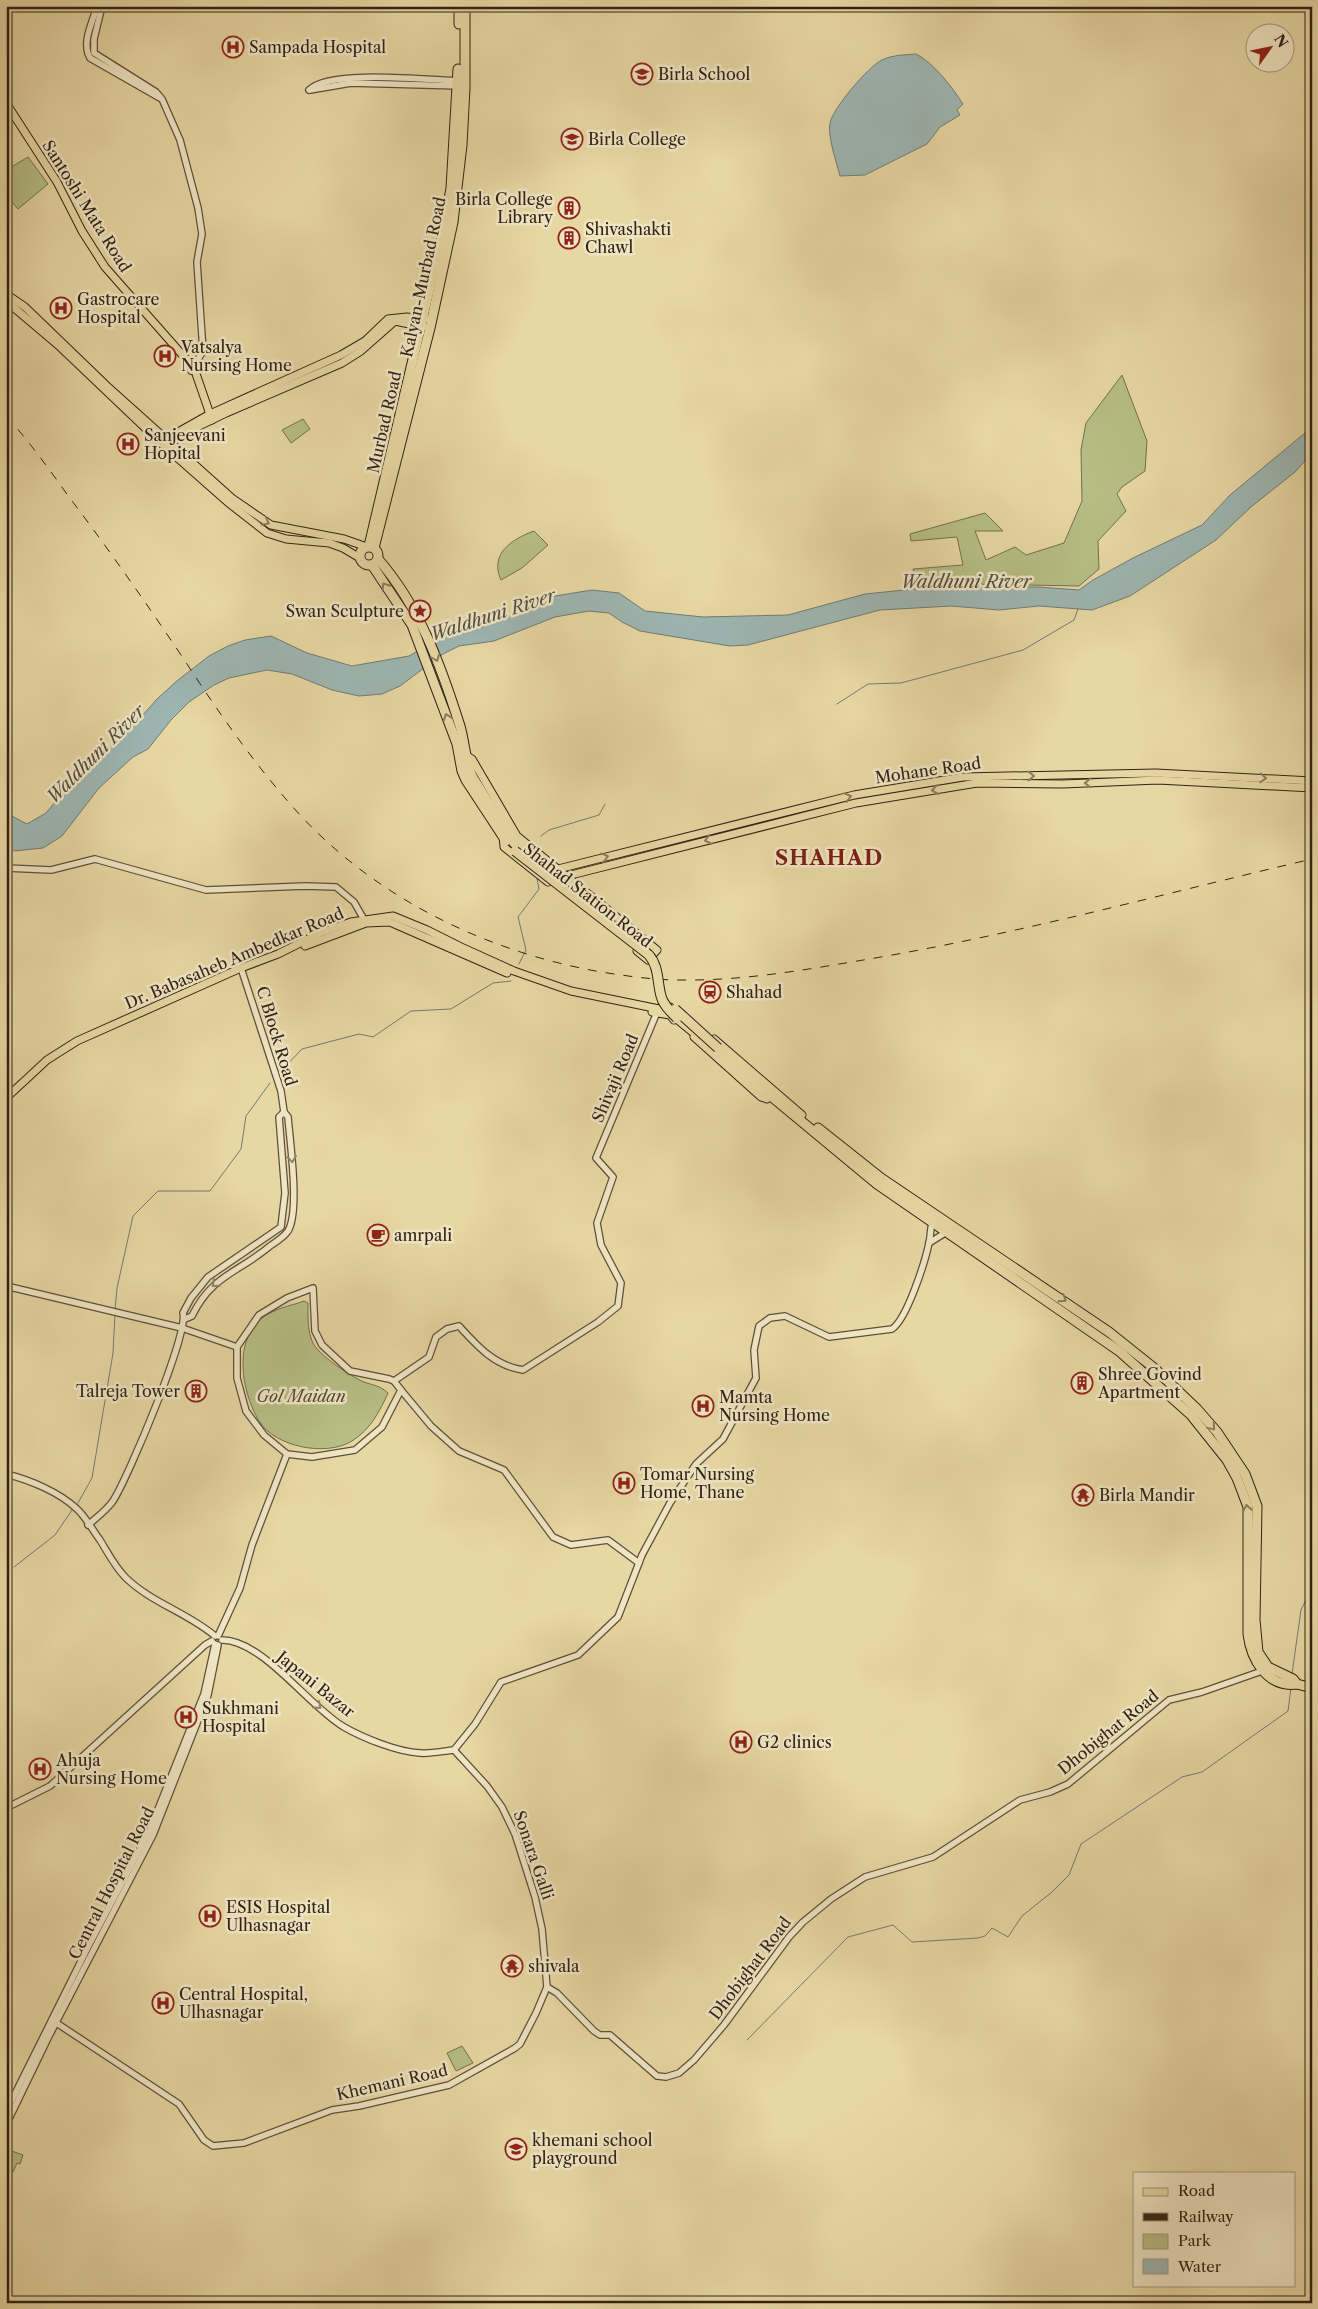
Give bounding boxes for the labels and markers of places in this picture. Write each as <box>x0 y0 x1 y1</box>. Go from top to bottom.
hospital icon: Sampada Hospital <box>221 35 245 59</box>
place label: Sampada Hospital <box>249 37 386 57</box>
school or university icon: Birla School <box>630 62 654 86</box>
place label: Birla School <box>658 64 751 84</box>
school or university icon: Birla College <box>560 127 584 151</box>
place label: Birla College <box>588 129 686 149</box>
place label: Birla College Library <box>455 189 554 227</box>
building icon: Birla College Library <box>557 196 581 220</box>
place label: Shivashakti Chawl <box>585 219 671 257</box>
building icon: Shivashakti Chawl <box>557 226 581 250</box>
place label: Gastrocare Hospital <box>77 289 160 327</box>
hospital icon: Gastrocare Hospital <box>49 296 73 320</box>
place label: Vatsalya Nursing Home <box>180 337 292 375</box>
hospital icon: Vatsalya Nursing Home <box>153 344 177 368</box>
place label: Sanjeevani Hopital <box>144 425 226 463</box>
hospital icon: Sanjeevani Hopital <box>116 432 140 456</box>
place icon: Swan Sculpture <box>408 599 432 623</box>
place label: Swan Sculpture <box>286 601 404 621</box>
station icon: Shahad <box>698 980 722 1004</box>
place label: Shahad <box>726 982 782 1002</box>
cafe icon: amrpali <box>366 1223 390 1247</box>
place label: amrpali <box>394 1225 452 1245</box>
place label: Shree Govind Apartment <box>1097 1364 1202 1402</box>
building icon: Shree Govind Apartment <box>1070 1371 1094 1395</box>
building icon: Talreja Tower <box>184 1379 208 1403</box>
place label: Talreja Tower <box>76 1381 180 1401</box>
place label: Mamta Nursing Home <box>719 1387 830 1425</box>
hospital icon: Mamta Nursing Home <box>691 1394 715 1418</box>
place label: Tomar Nursing Home, Thane <box>640 1464 755 1502</box>
hospital icon: Tomar Nursing Home, Thane <box>612 1471 636 1495</box>
temple icon: Birla Mandir <box>1071 1483 1095 1507</box>
place label: Birla Mandir <box>1099 1485 1195 1505</box>
place label: Sukhmani Hospital <box>202 1698 279 1736</box>
hospital icon: Sukhmani Hospital <box>174 1705 198 1729</box>
hospital icon: G2 clinics <box>729 1730 753 1754</box>
place label: G2 clinics <box>757 1732 832 1752</box>
place label: Ahuja Nursing Home <box>55 1750 167 1788</box>
hospital icon: Ahuja Nursing Home <box>28 1757 52 1781</box>
place label: ESIS Hospital Ulhasnagar <box>226 1897 330 1935</box>
hospital icon: ESIS Hospital Ulhasnagar <box>198 1904 222 1928</box>
temple icon: shivala <box>500 1954 524 1978</box>
place label: shivala <box>528 1956 580 1976</box>
place label: Central Hospital, Ulhasnagar <box>179 1984 308 2022</box>
hospital icon: Central Hospital, Ulhasnagar <box>151 1991 175 2015</box>
place label: khemani school playground <box>532 2130 653 2168</box>
school or university icon: khemani school playground <box>504 2137 528 2161</box>

